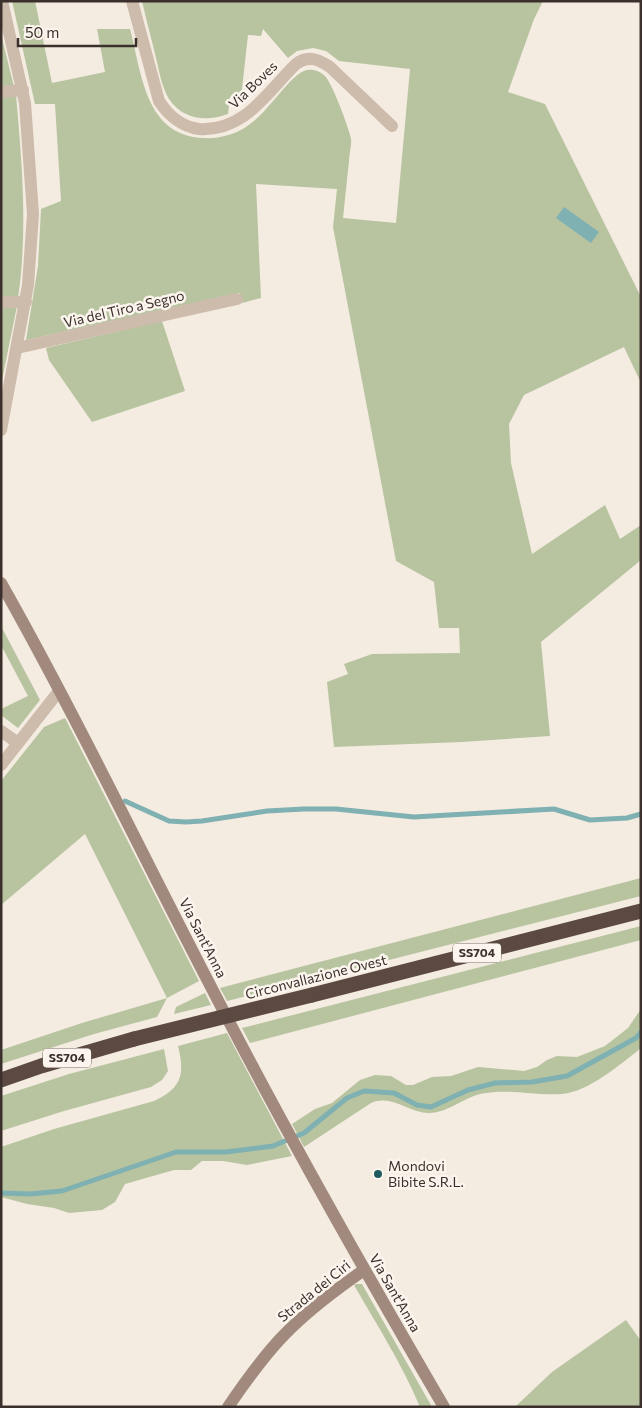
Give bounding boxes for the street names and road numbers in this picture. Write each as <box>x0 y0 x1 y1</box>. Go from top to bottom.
street label: Via Boves <box>225 57 281 112</box>
street label: Via del Tiro a Segno <box>62 286 186 331</box>
street label: Via Sant'Anna <box>176 895 231 981</box>
road number: SS704 <box>453 944 501 962</box>
street label: Circonvallazione Ovest <box>243 951 389 1002</box>
road number: SS704 <box>43 1048 91 1068</box>
street label: Via Sant'Anna <box>366 1251 425 1335</box>
street label: Strada dei Ciri <box>274 1256 354 1325</box>

